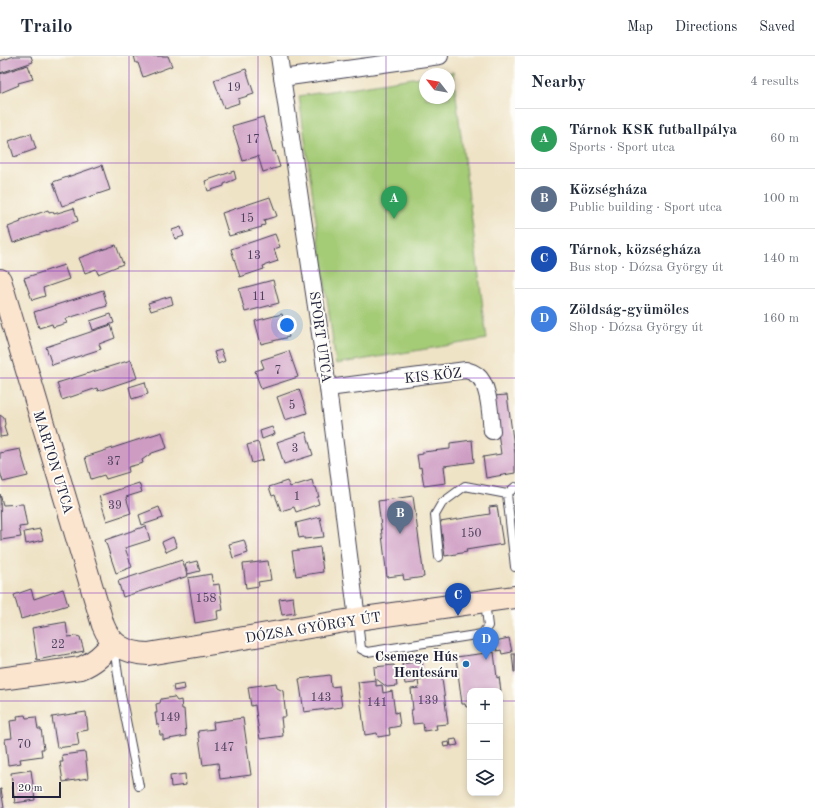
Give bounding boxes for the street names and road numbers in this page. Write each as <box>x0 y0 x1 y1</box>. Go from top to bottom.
street label: SPORT UTCA <box>307 291 333 384</box>
street label: KIS KÖZ <box>403 363 463 386</box>
street label: MARTON UTCA <box>31 409 75 516</box>
street label: DÓZSA GYÖRGY ÚT <box>244 606 382 646</box>

